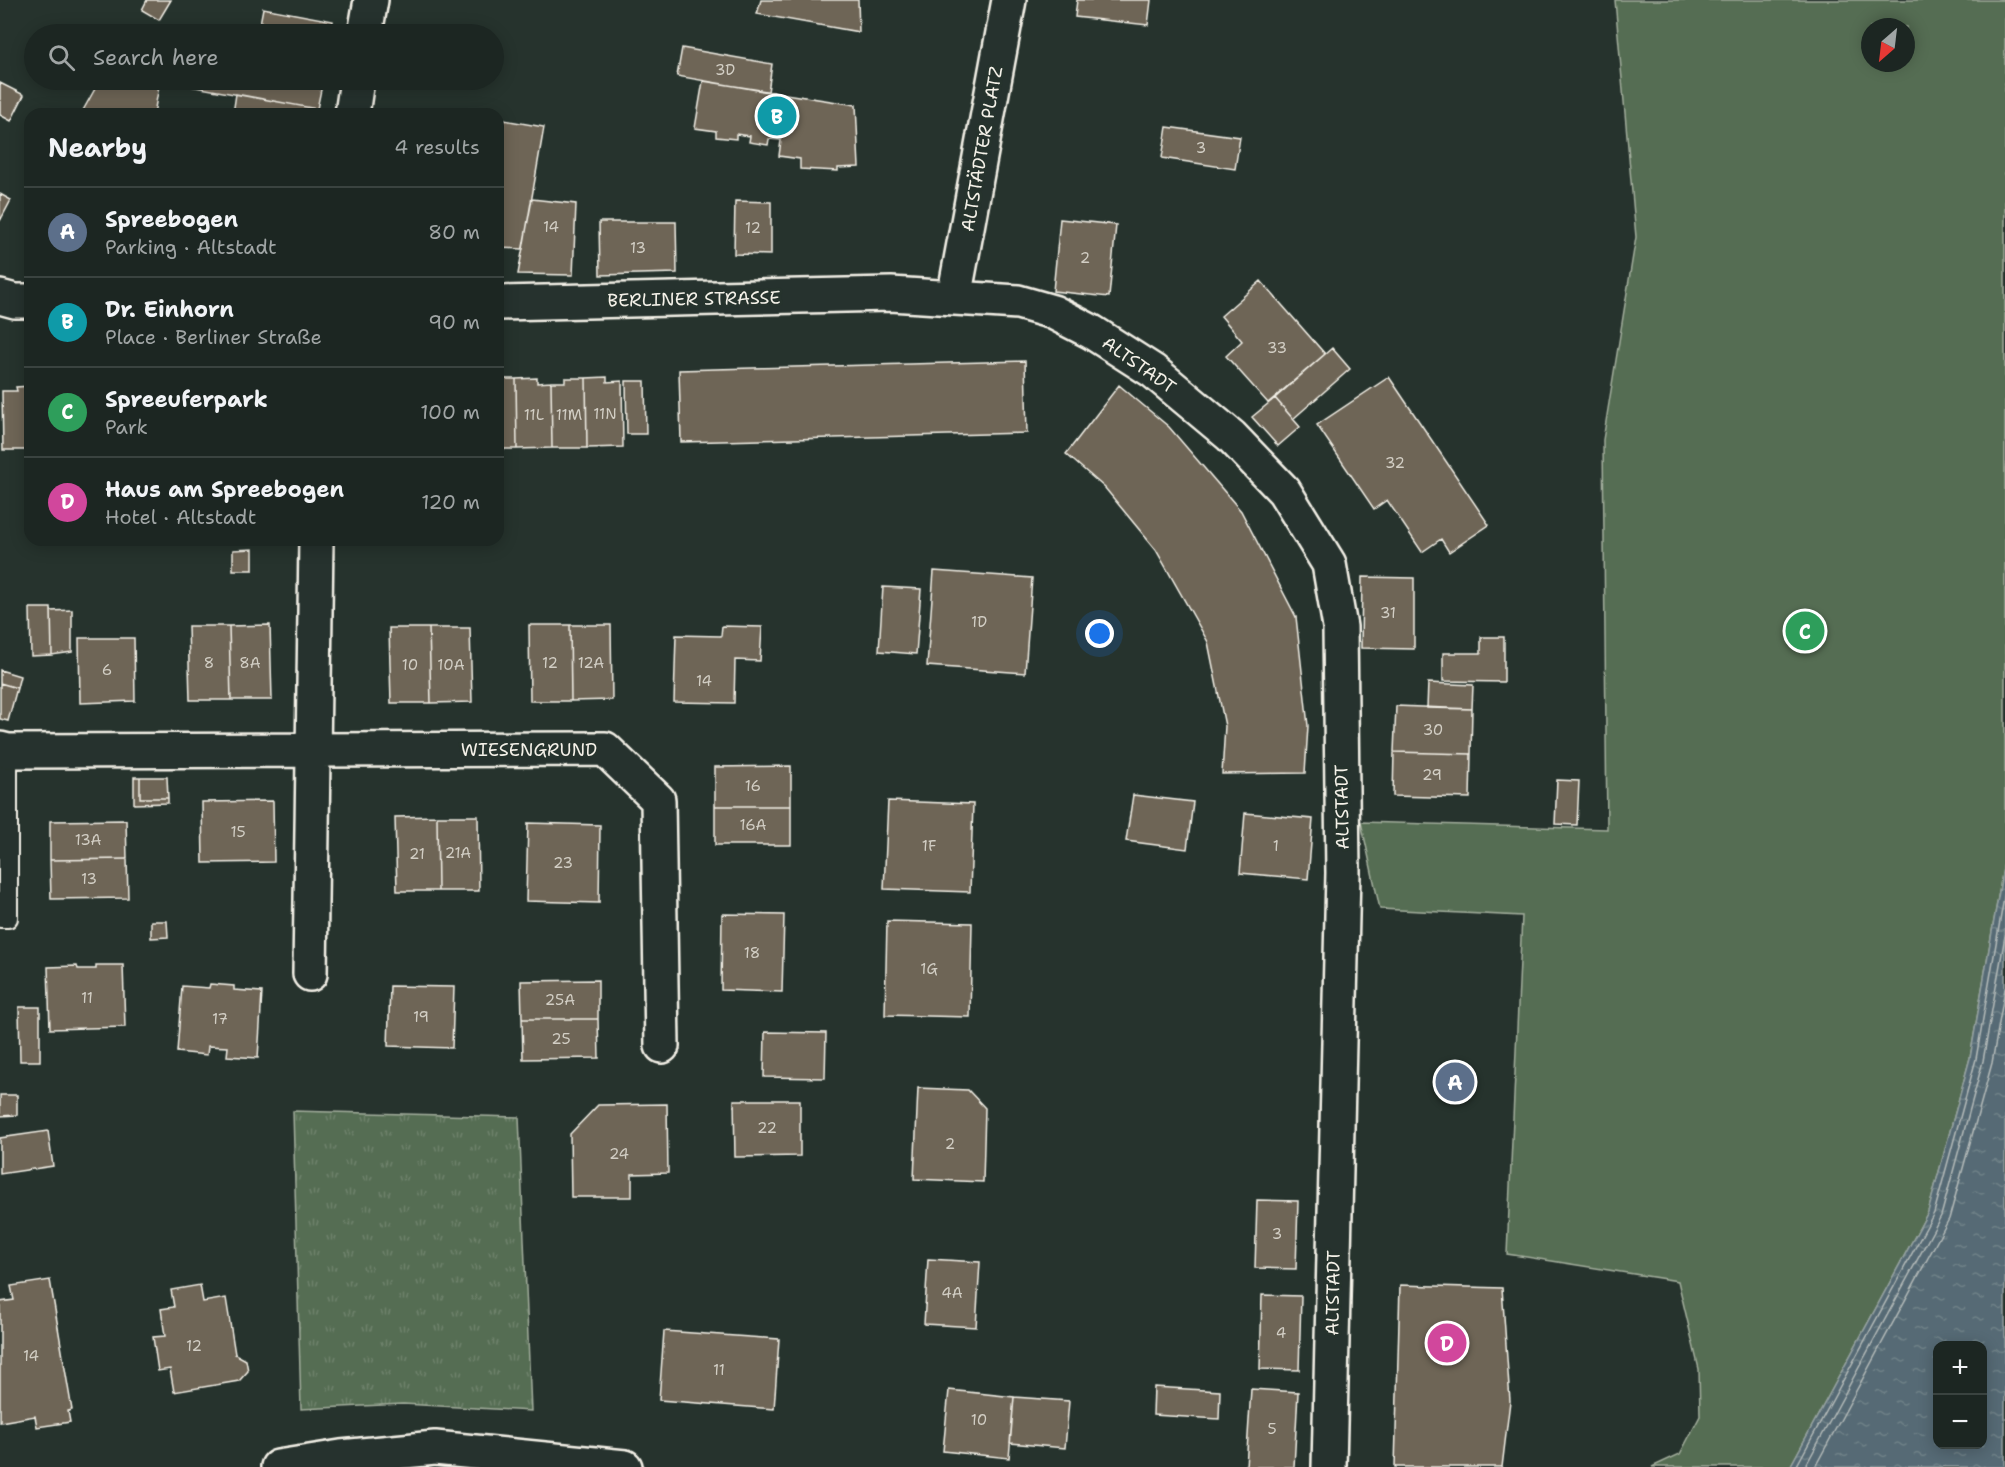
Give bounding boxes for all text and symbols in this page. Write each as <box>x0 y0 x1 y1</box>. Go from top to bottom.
north arrow <box>1861 18 1915 72</box>
search box <box>24 24 504 90</box>
icon: search <box>45 41 78 74</box>
text: Search here <box>93 43 219 72</box>
house number: 3D <box>715 60 735 80</box>
street label: ALTSTÄDTER PLATZ <box>956 64 1008 234</box>
pin: B <box>758 94 796 138</box>
text: Nearby <box>48 130 147 165</box>
text: 4 results <box>394 134 480 160</box>
house number: 3 <box>1196 138 1206 158</box>
text: Spreebogen <box>105 205 238 234</box>
house number: 14 <box>543 217 559 237</box>
house number: 12 <box>745 218 761 238</box>
text: A <box>60 219 75 245</box>
text: 80 m <box>428 219 480 245</box>
text: Parking · Altstadt <box>105 234 277 260</box>
house number: 13 <box>630 238 646 258</box>
house number: 2 <box>1080 248 1090 268</box>
street label: BERLINER STRASSE <box>607 285 781 313</box>
text: Dr. Einhorn <box>105 295 234 324</box>
text: B <box>61 309 74 335</box>
text: 90 m <box>428 309 480 335</box>
text: Place · Berliner Straße <box>105 324 322 350</box>
street label: ALTSTADT <box>1097 331 1181 399</box>
house number: 33 <box>1267 338 1287 358</box>
text: Spreeuferpark <box>105 385 268 414</box>
text: C <box>61 399 74 425</box>
text: 100 m <box>420 399 480 425</box>
house number: 11N <box>593 404 617 424</box>
house number: 11L <box>524 405 544 425</box>
house number: 11M <box>556 405 582 425</box>
text: Park <box>105 414 148 440</box>
house number: 32 <box>1385 453 1405 473</box>
text: Haus am Spreebogen <box>105 475 344 504</box>
text: D <box>60 489 75 515</box>
text: 120 m <box>421 489 480 515</box>
text: Hotel · Altstadt <box>105 504 256 530</box>
house number: 31 <box>1380 603 1396 623</box>
pin: C <box>1786 608 1824 654</box>
house number: 1D <box>971 612 987 632</box>
your location <box>1085 619 1114 648</box>
house number: 8 <box>204 653 214 673</box>
house number: 8A <box>239 653 261 673</box>
house number: 12 <box>542 653 558 673</box>
house number: 12A <box>578 653 604 673</box>
house number: 10 <box>402 655 418 675</box>
house number: 10A <box>437 655 465 675</box>
house number: 6 <box>102 660 112 680</box>
house number: 14 <box>696 671 712 691</box>
house number: 30 <box>1423 720 1443 740</box>
street label: WIESENGRUND <box>461 738 597 762</box>
street label: ALTSTADT <box>1329 764 1355 850</box>
house number: 29 <box>1422 765 1442 785</box>
house number: 16 <box>745 776 761 796</box>
house number: 16A <box>740 815 767 835</box>
house number: 15 <box>230 822 246 842</box>
house number: 13A <box>75 830 101 850</box>
house number: 1F <box>922 836 936 856</box>
house number: 1 <box>1273 836 1279 856</box>
house number: 21A <box>445 843 471 863</box>
house number: 21 <box>409 844 425 864</box>
house number: 23 <box>553 853 573 873</box>
house number: 13 <box>81 869 97 889</box>
house number: 18 <box>744 943 760 963</box>
house number: 1G <box>920 959 938 979</box>
house number: 11 <box>81 988 93 1008</box>
house number: 25A <box>545 990 575 1010</box>
house number: 19 <box>413 1007 429 1027</box>
house number: 17 <box>212 1009 228 1029</box>
house number: 25 <box>551 1029 571 1049</box>
pin: A <box>1436 1060 1474 1104</box>
house number: 22 <box>757 1118 777 1138</box>
house number: 2 <box>945 1134 955 1154</box>
house number: 24 <box>609 1144 629 1164</box>
house number: 3 <box>1272 1224 1282 1244</box>
street label: ALTSTADT <box>1320 1250 1346 1336</box>
house number: 4A <box>941 1283 963 1303</box>
pin: D <box>1428 1320 1466 1366</box>
house number: 4 <box>1276 1323 1286 1343</box>
house number: 12 <box>186 1336 202 1356</box>
map controls <box>1933 1341 1987 1449</box>
button: + <box>1933 1341 1987 1395</box>
house number: 14 <box>23 1346 39 1366</box>
house number: 11 <box>713 1360 725 1380</box>
button: − <box>1933 1395 1987 1449</box>
house number: 10 <box>971 1410 987 1430</box>
house number: 5 <box>1267 1419 1277 1439</box>

